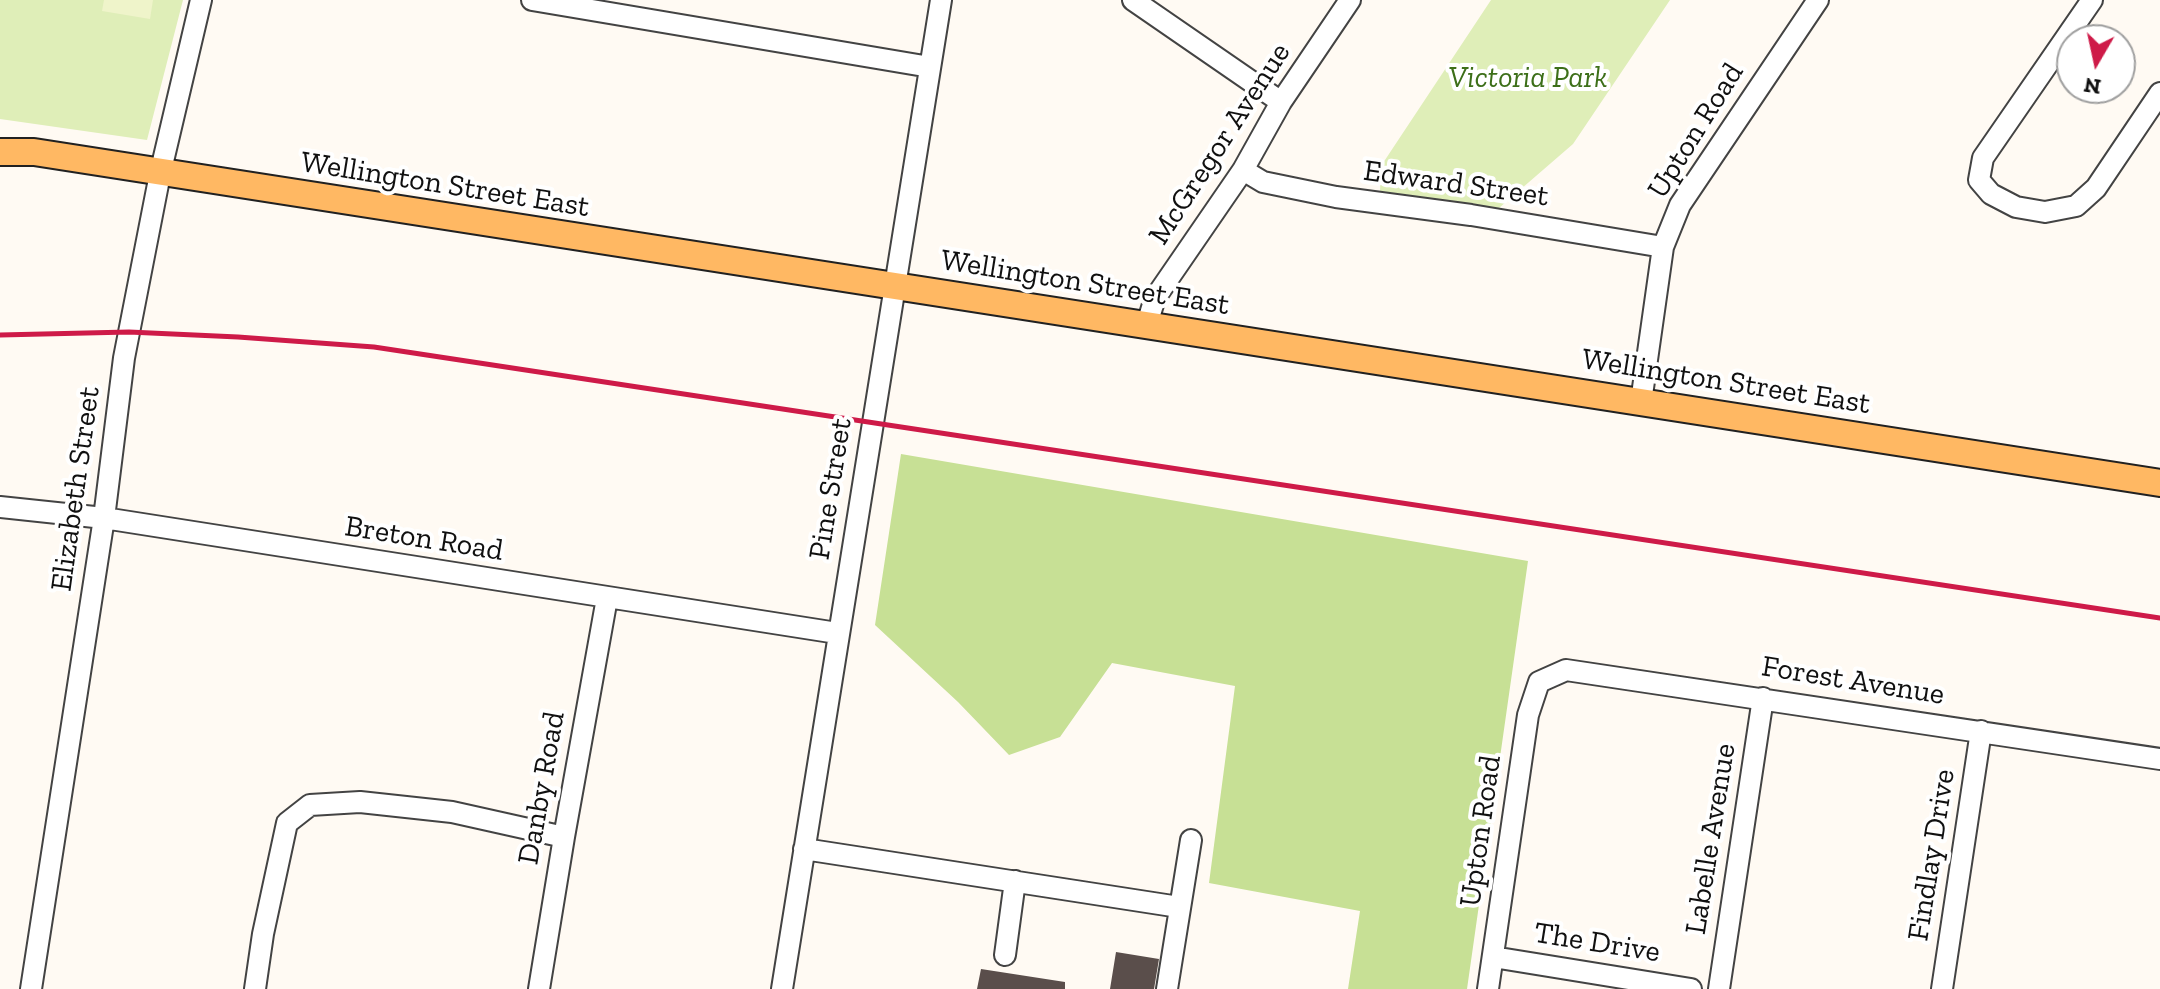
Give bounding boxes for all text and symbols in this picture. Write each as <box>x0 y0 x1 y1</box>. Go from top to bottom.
north arrow <box>2056 24 2136 104</box>
street label: McGregor Avenue <box>1141 36 1299 252</box>
street label: Upton Road <box>1640 57 1752 205</box>
park label: Victoria Park <box>1449 60 1607 96</box>
text: N <box>2082 72 2103 101</box>
street label: Wellington Street East <box>298 144 592 226</box>
street label: Edward Street <box>1361 153 1551 215</box>
street label: Wellington Street East <box>938 242 1232 324</box>
street label: Wellington Street East <box>1579 341 1873 423</box>
street label: Elizabeth Street <box>44 384 108 594</box>
street label: Pine Street <box>802 416 860 562</box>
street label: Breton Road <box>342 509 506 569</box>
street label: Forest Avenue <box>1759 649 1947 713</box>
street label: Danby Road <box>511 709 573 867</box>
street label: Labelle Avenue <box>1678 741 1744 937</box>
street label: Upton Road <box>1453 753 1509 909</box>
street label: Findlay Drive <box>1901 767 1963 943</box>
street label: The Drive <box>1532 915 1662 971</box>

